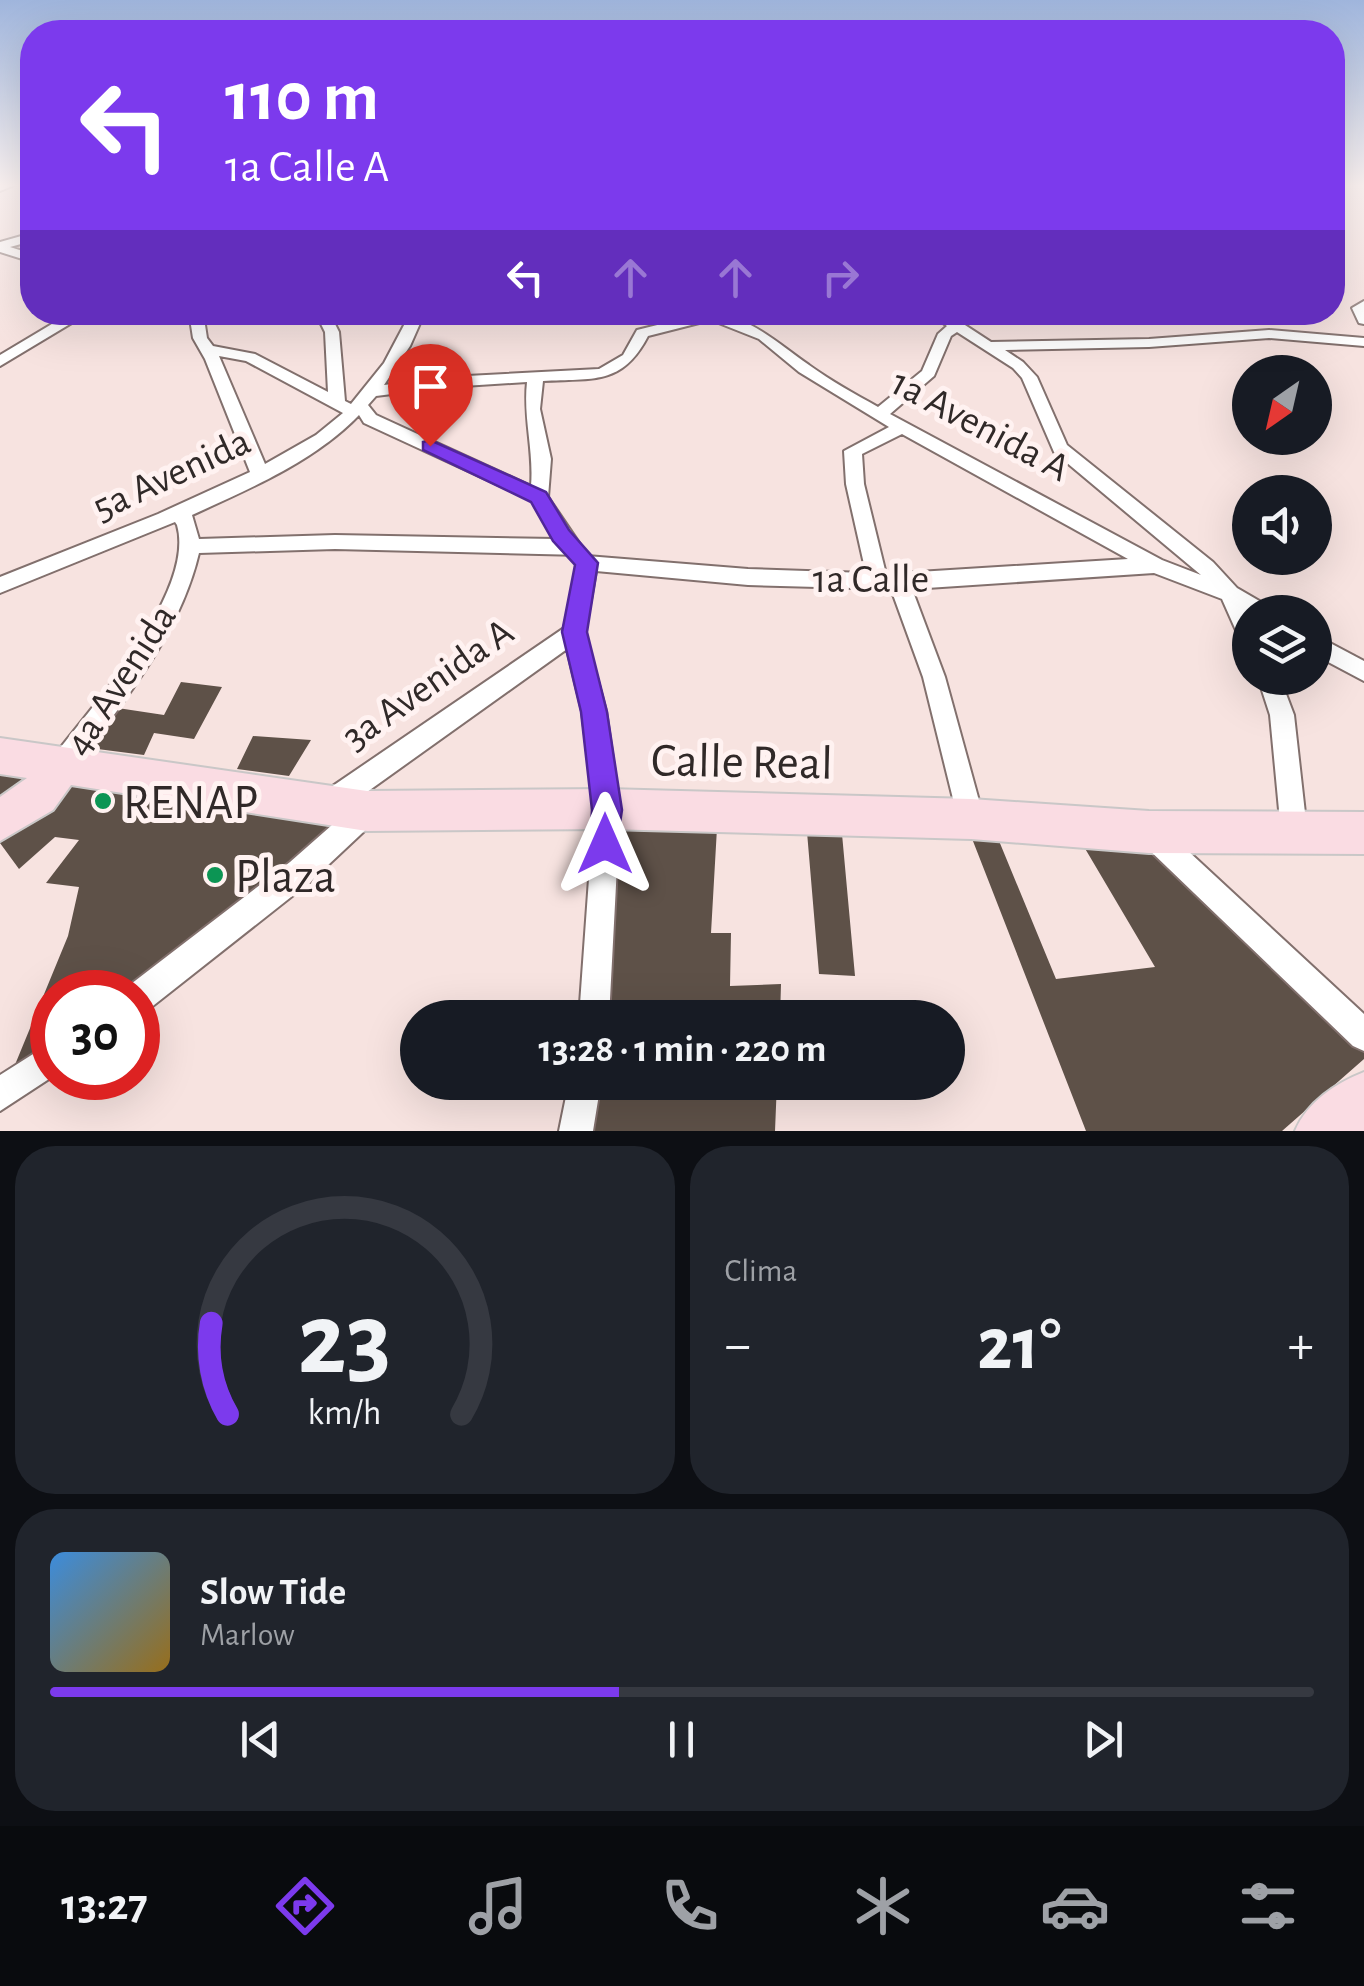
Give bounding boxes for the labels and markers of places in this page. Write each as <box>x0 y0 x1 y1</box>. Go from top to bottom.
pin <box>388 344 473 447</box>
place label: RENAP <box>123 780 258 828</box>
marker: RENAP <box>92 790 114 812</box>
place label: Plaza <box>235 854 336 902</box>
marker: Plaza <box>204 864 226 886</box>

